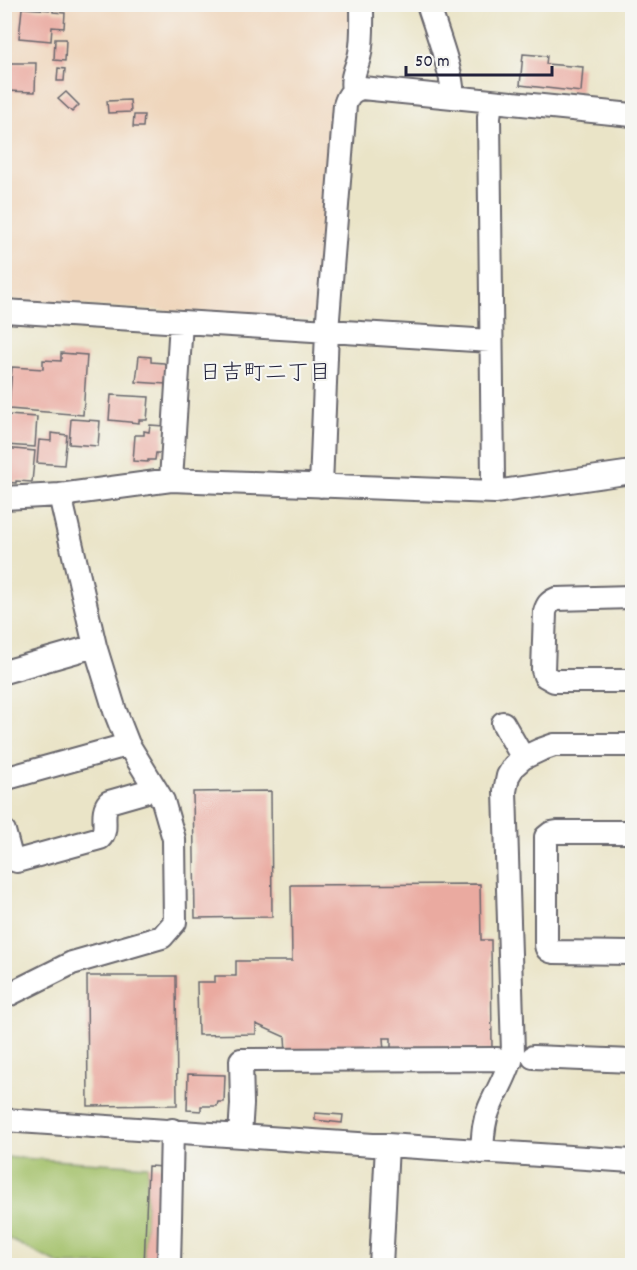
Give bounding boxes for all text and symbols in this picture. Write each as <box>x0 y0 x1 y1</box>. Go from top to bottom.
scale bar <box>406 39 552 77</box>
text: 50 m <box>415 50 450 75</box>
district label: 日吉町二丁目 <box>199 359 331 390</box>

